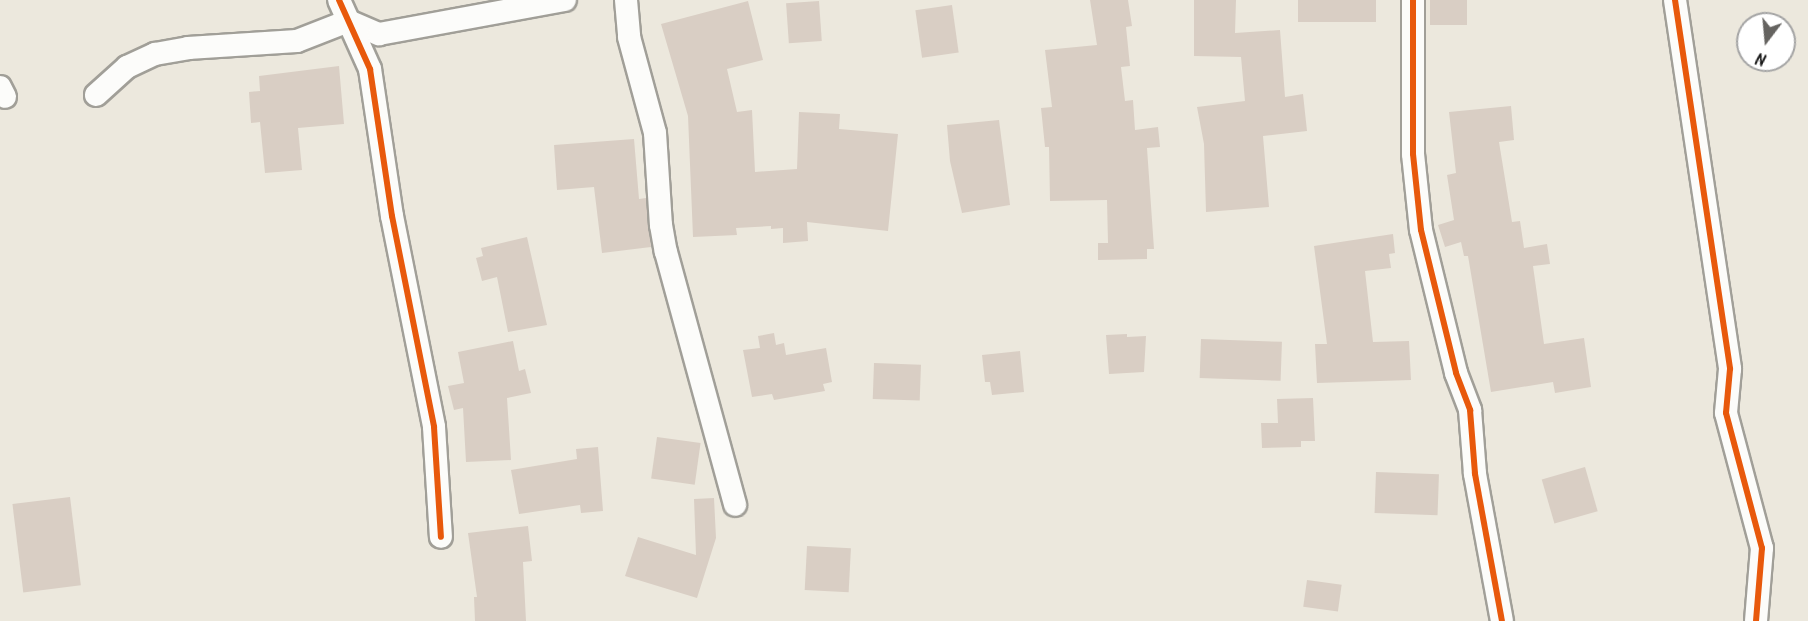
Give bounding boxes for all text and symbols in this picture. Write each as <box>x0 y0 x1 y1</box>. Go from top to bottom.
north arrow <box>1736 12 1796 72</box>
text: N <box>1753 44 1770 71</box>

